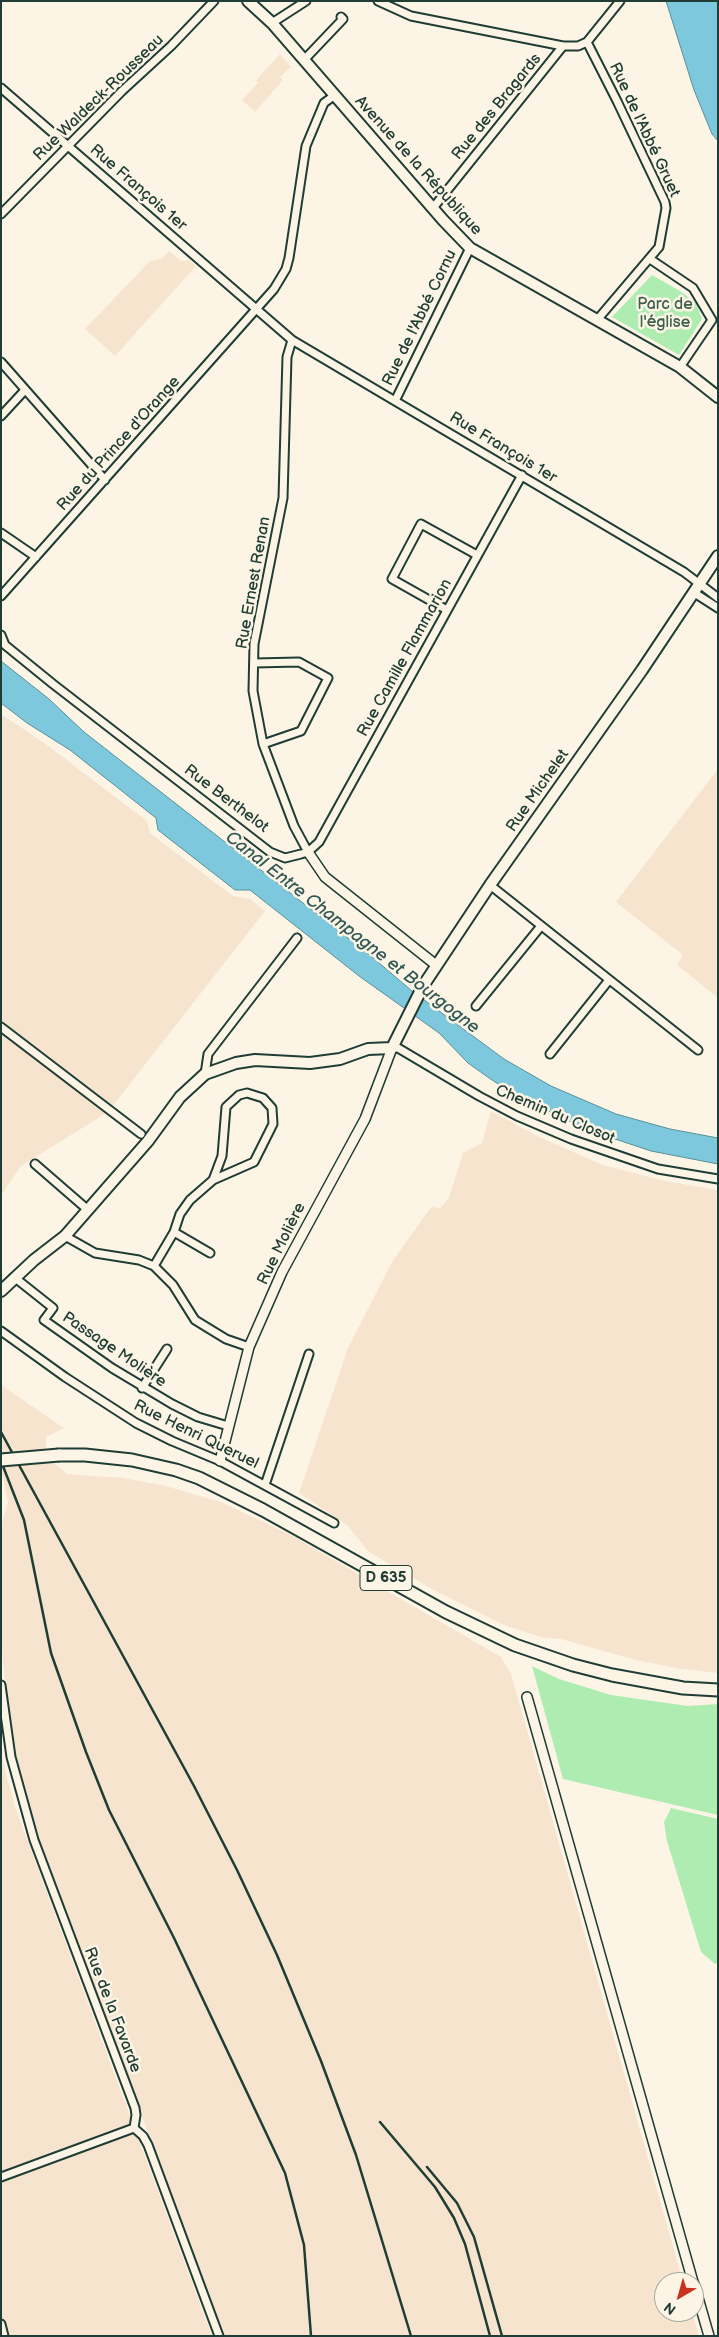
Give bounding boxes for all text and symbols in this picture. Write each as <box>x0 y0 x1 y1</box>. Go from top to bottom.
street label: Rue Waldeck-Rousseau <box>30 31 168 165</box>
street label: Rue des Bragards <box>448 50 546 164</box>
street label: Rue de l'Abbé Gruet <box>604 60 684 200</box>
street label: Avenue de la République <box>350 92 486 240</box>
street label: Rue François 1er <box>86 141 190 235</box>
street label: Rue de l'Abbé Cornu <box>379 247 461 389</box>
park label: Parc de l'église <box>637 295 693 333</box>
street label: Rue du Prince d'Orange <box>53 373 185 515</box>
street label: Rue François 1er <box>446 408 560 488</box>
street label: Rue Ernest Renan <box>233 515 275 651</box>
street label: Rue Camille Flammarion <box>354 576 456 740</box>
street label: Rue Michelet <box>503 746 573 836</box>
street label: Rue Berthelot <box>180 761 272 837</box>
water label: Canal Entre Champagne et Bourgogne <box>221 827 483 1039</box>
street label: Chemin du Closot <box>492 1081 618 1149</box>
street label: Rue Molière <box>254 1200 310 1288</box>
street label: Passage Molière <box>58 1308 170 1392</box>
street label: Rue Henri Queruel <box>130 1396 262 1474</box>
road number: D 635 <box>360 1566 412 1590</box>
street label: Rue de la Favarde <box>79 1945 145 2075</box>
north arrow <box>654 2272 704 2322</box>
text: N <box>661 2298 679 2318</box>

